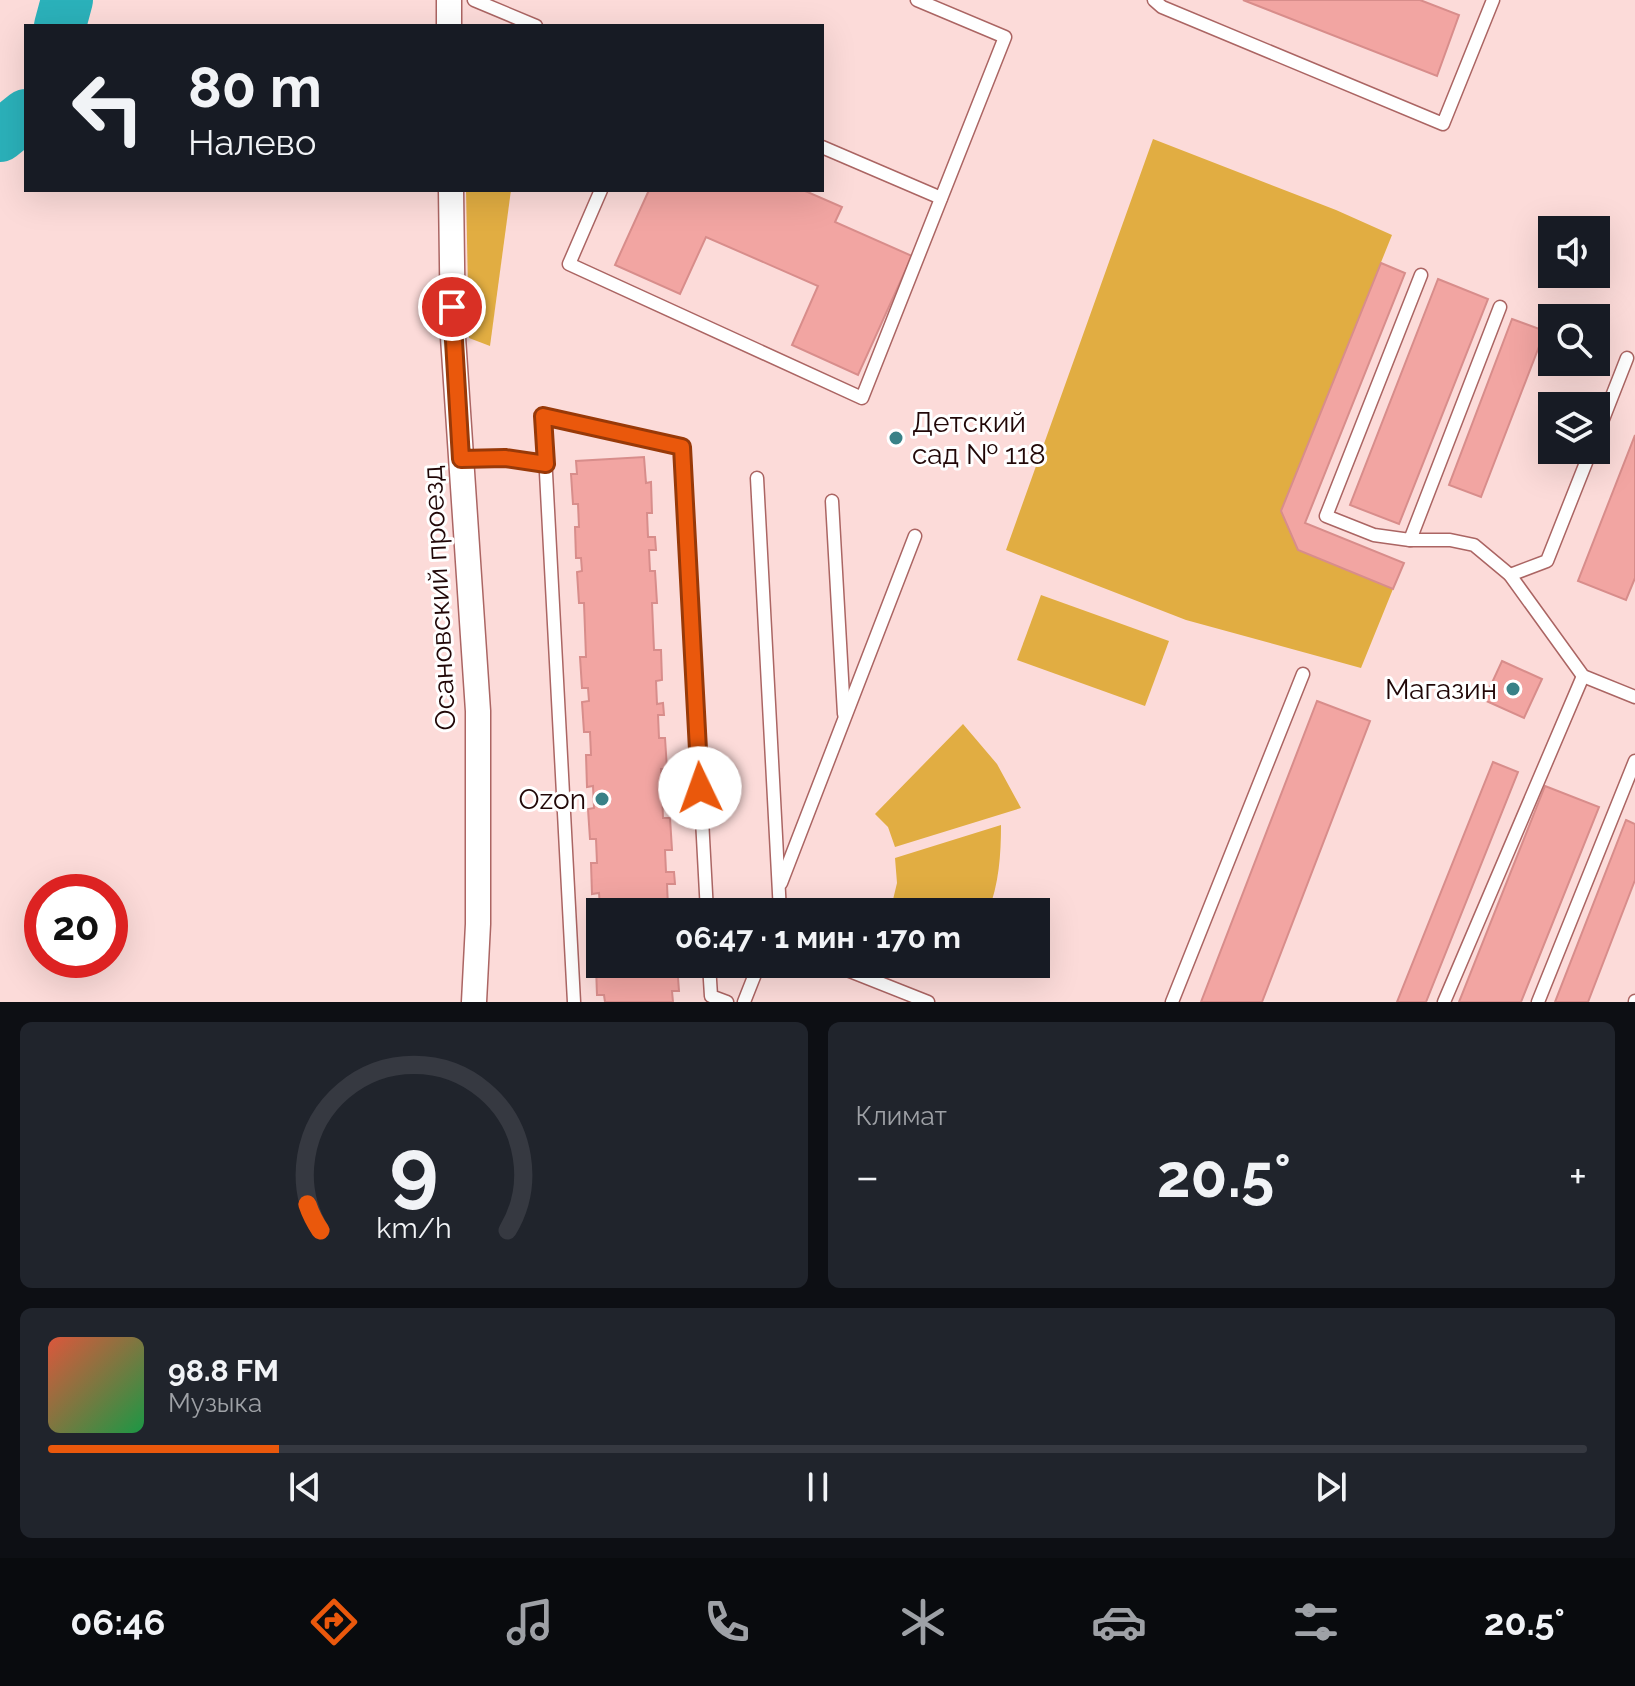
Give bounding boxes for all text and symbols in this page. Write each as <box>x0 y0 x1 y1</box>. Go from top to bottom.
text: 80 m <box>188 54 322 120</box>
icon: left <box>56 56 160 160</box>
text: Налево <box>188 121 316 163</box>
map controls <box>1538 216 1610 464</box>
button: sound <box>1538 216 1610 288</box>
pin <box>418 273 486 341</box>
icon: arrive <box>430 285 474 329</box>
button: search <box>1538 304 1610 376</box>
button: layers <box>1538 392 1610 464</box>
place label: Детский сад № 118 <box>912 406 1046 471</box>
marker: Детский сад № 118 <box>887 429 905 447</box>
street label: Осановский проезд <box>416 465 462 731</box>
place label: Магазин <box>1385 673 1497 706</box>
marker: Магазин <box>1504 680 1522 698</box>
position arrow <box>658 746 742 830</box>
place label: Ozon <box>519 783 586 816</box>
marker: Ozon <box>593 790 611 808</box>
speed limit sign: 20 <box>24 874 128 978</box>
text: 06:47 · 1 мин · 170 m <box>675 920 961 955</box>
text: Климат <box>856 1101 947 1131</box>
text: 9 <box>389 1119 438 1216</box>
text: 20.5° <box>1157 1141 1291 1211</box>
text: − <box>856 1151 879 1202</box>
text: + <box>1569 1151 1587 1202</box>
text: km/h <box>376 1211 451 1245</box>
text: 98.8 FM <box>168 1353 279 1388</box>
text: Музыка <box>168 1388 262 1418</box>
icon: previous <box>283 1465 327 1509</box>
icon: pause <box>796 1465 840 1509</box>
icon: next <box>1309 1465 1353 1509</box>
icon: directions <box>306 1594 362 1650</box>
icon: music <box>502 1594 558 1650</box>
icon: phone <box>699 1594 755 1650</box>
icon: climate <box>895 1594 951 1650</box>
icon: car <box>1091 1594 1147 1650</box>
icon: filters <box>1288 1594 1344 1650</box>
text: 06:46 <box>70 1601 165 1643</box>
text: 20.5° <box>1484 1601 1565 1643</box>

